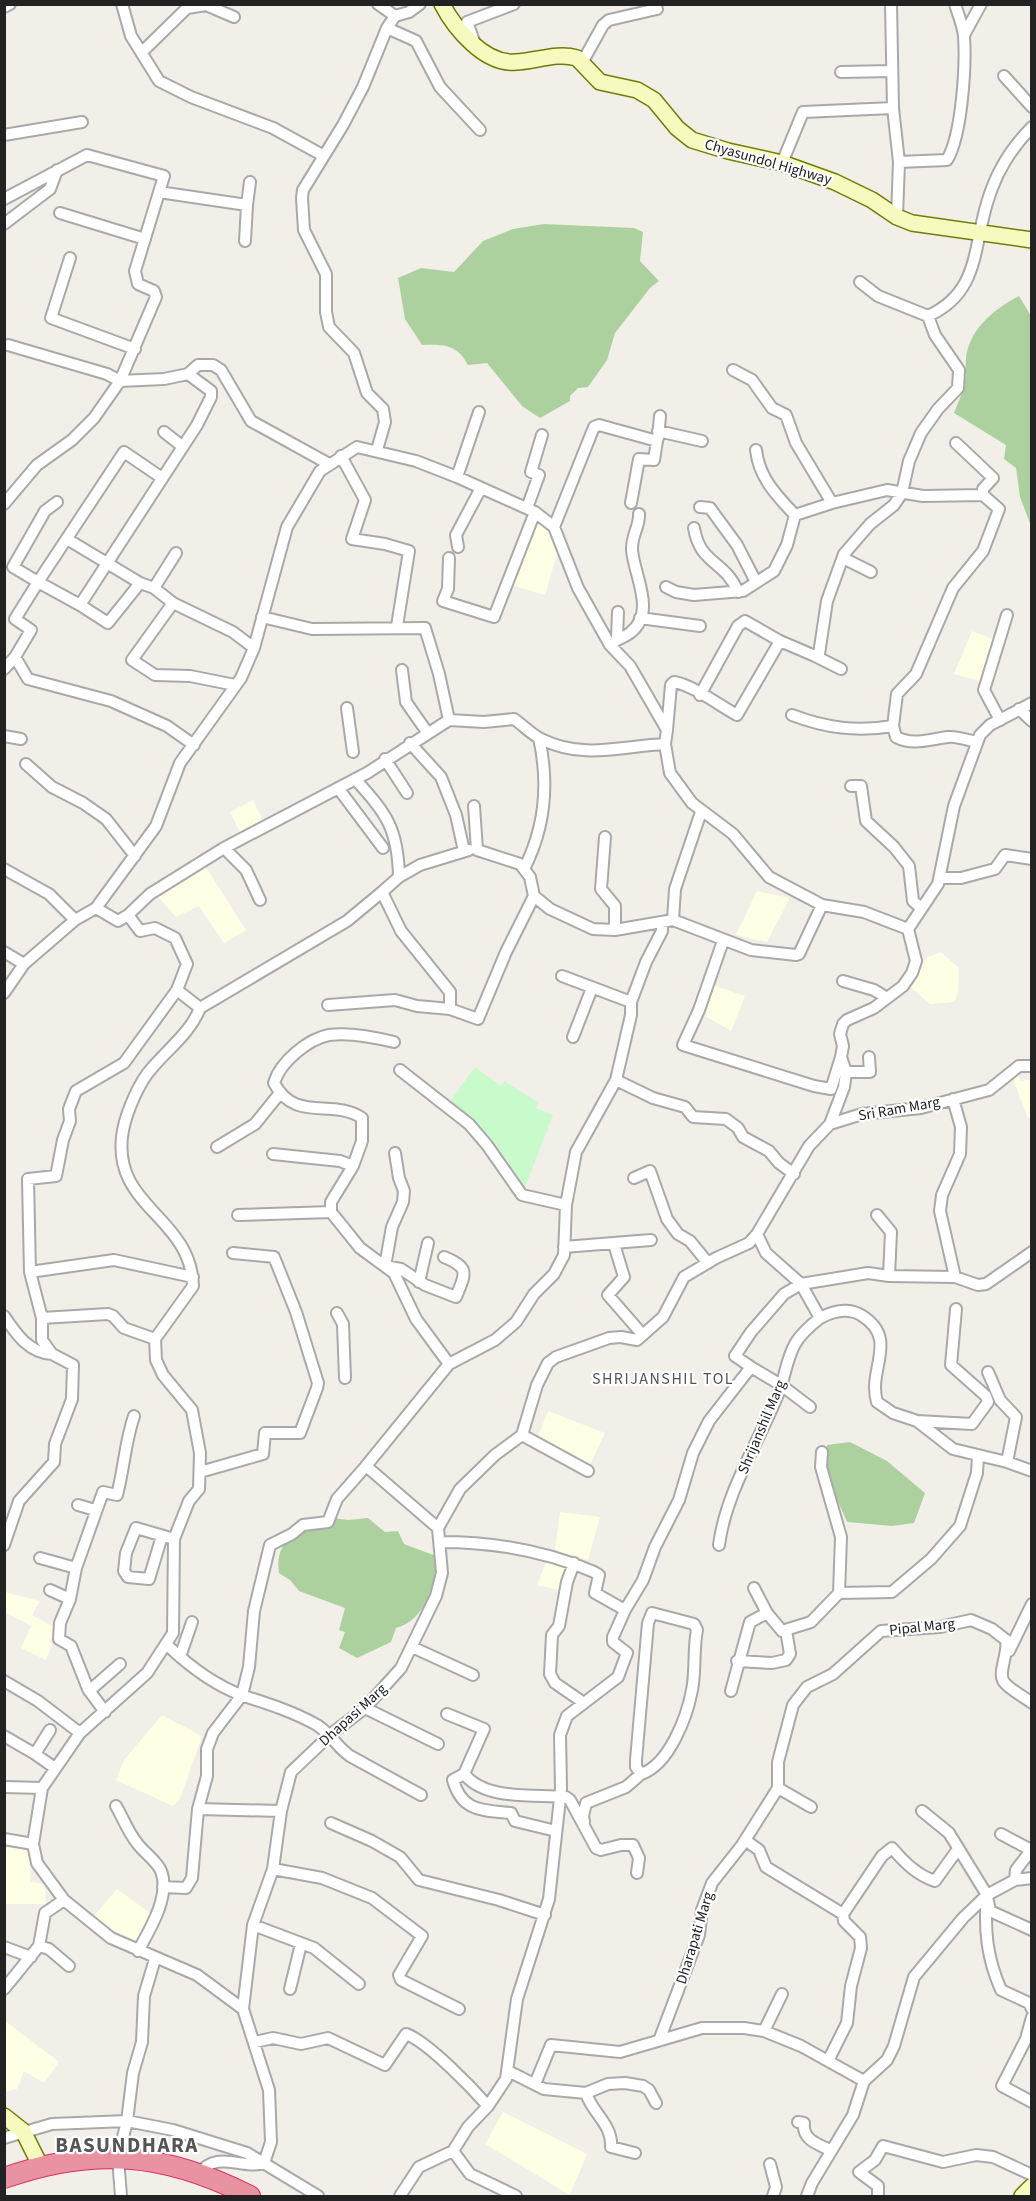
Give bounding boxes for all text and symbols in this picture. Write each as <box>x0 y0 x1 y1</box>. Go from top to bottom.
street label: Chyasundol Highway <box>702 134 834 190</box>
street label: Sri Ram Marg <box>857 1091 942 1127</box>
district label: SHRIJANSHIL TOL <box>592 1368 734 1390</box>
street label: Shrijanshil Marg <box>733 1376 791 1477</box>
street label: Pipal Marg <box>888 1613 956 1641</box>
street label: Dhapasi Marg <box>315 1679 392 1751</box>
street label: Dharapati Marg <box>671 1889 719 1987</box>
district label: BASUNDHARA <box>55 2130 199 2160</box>

